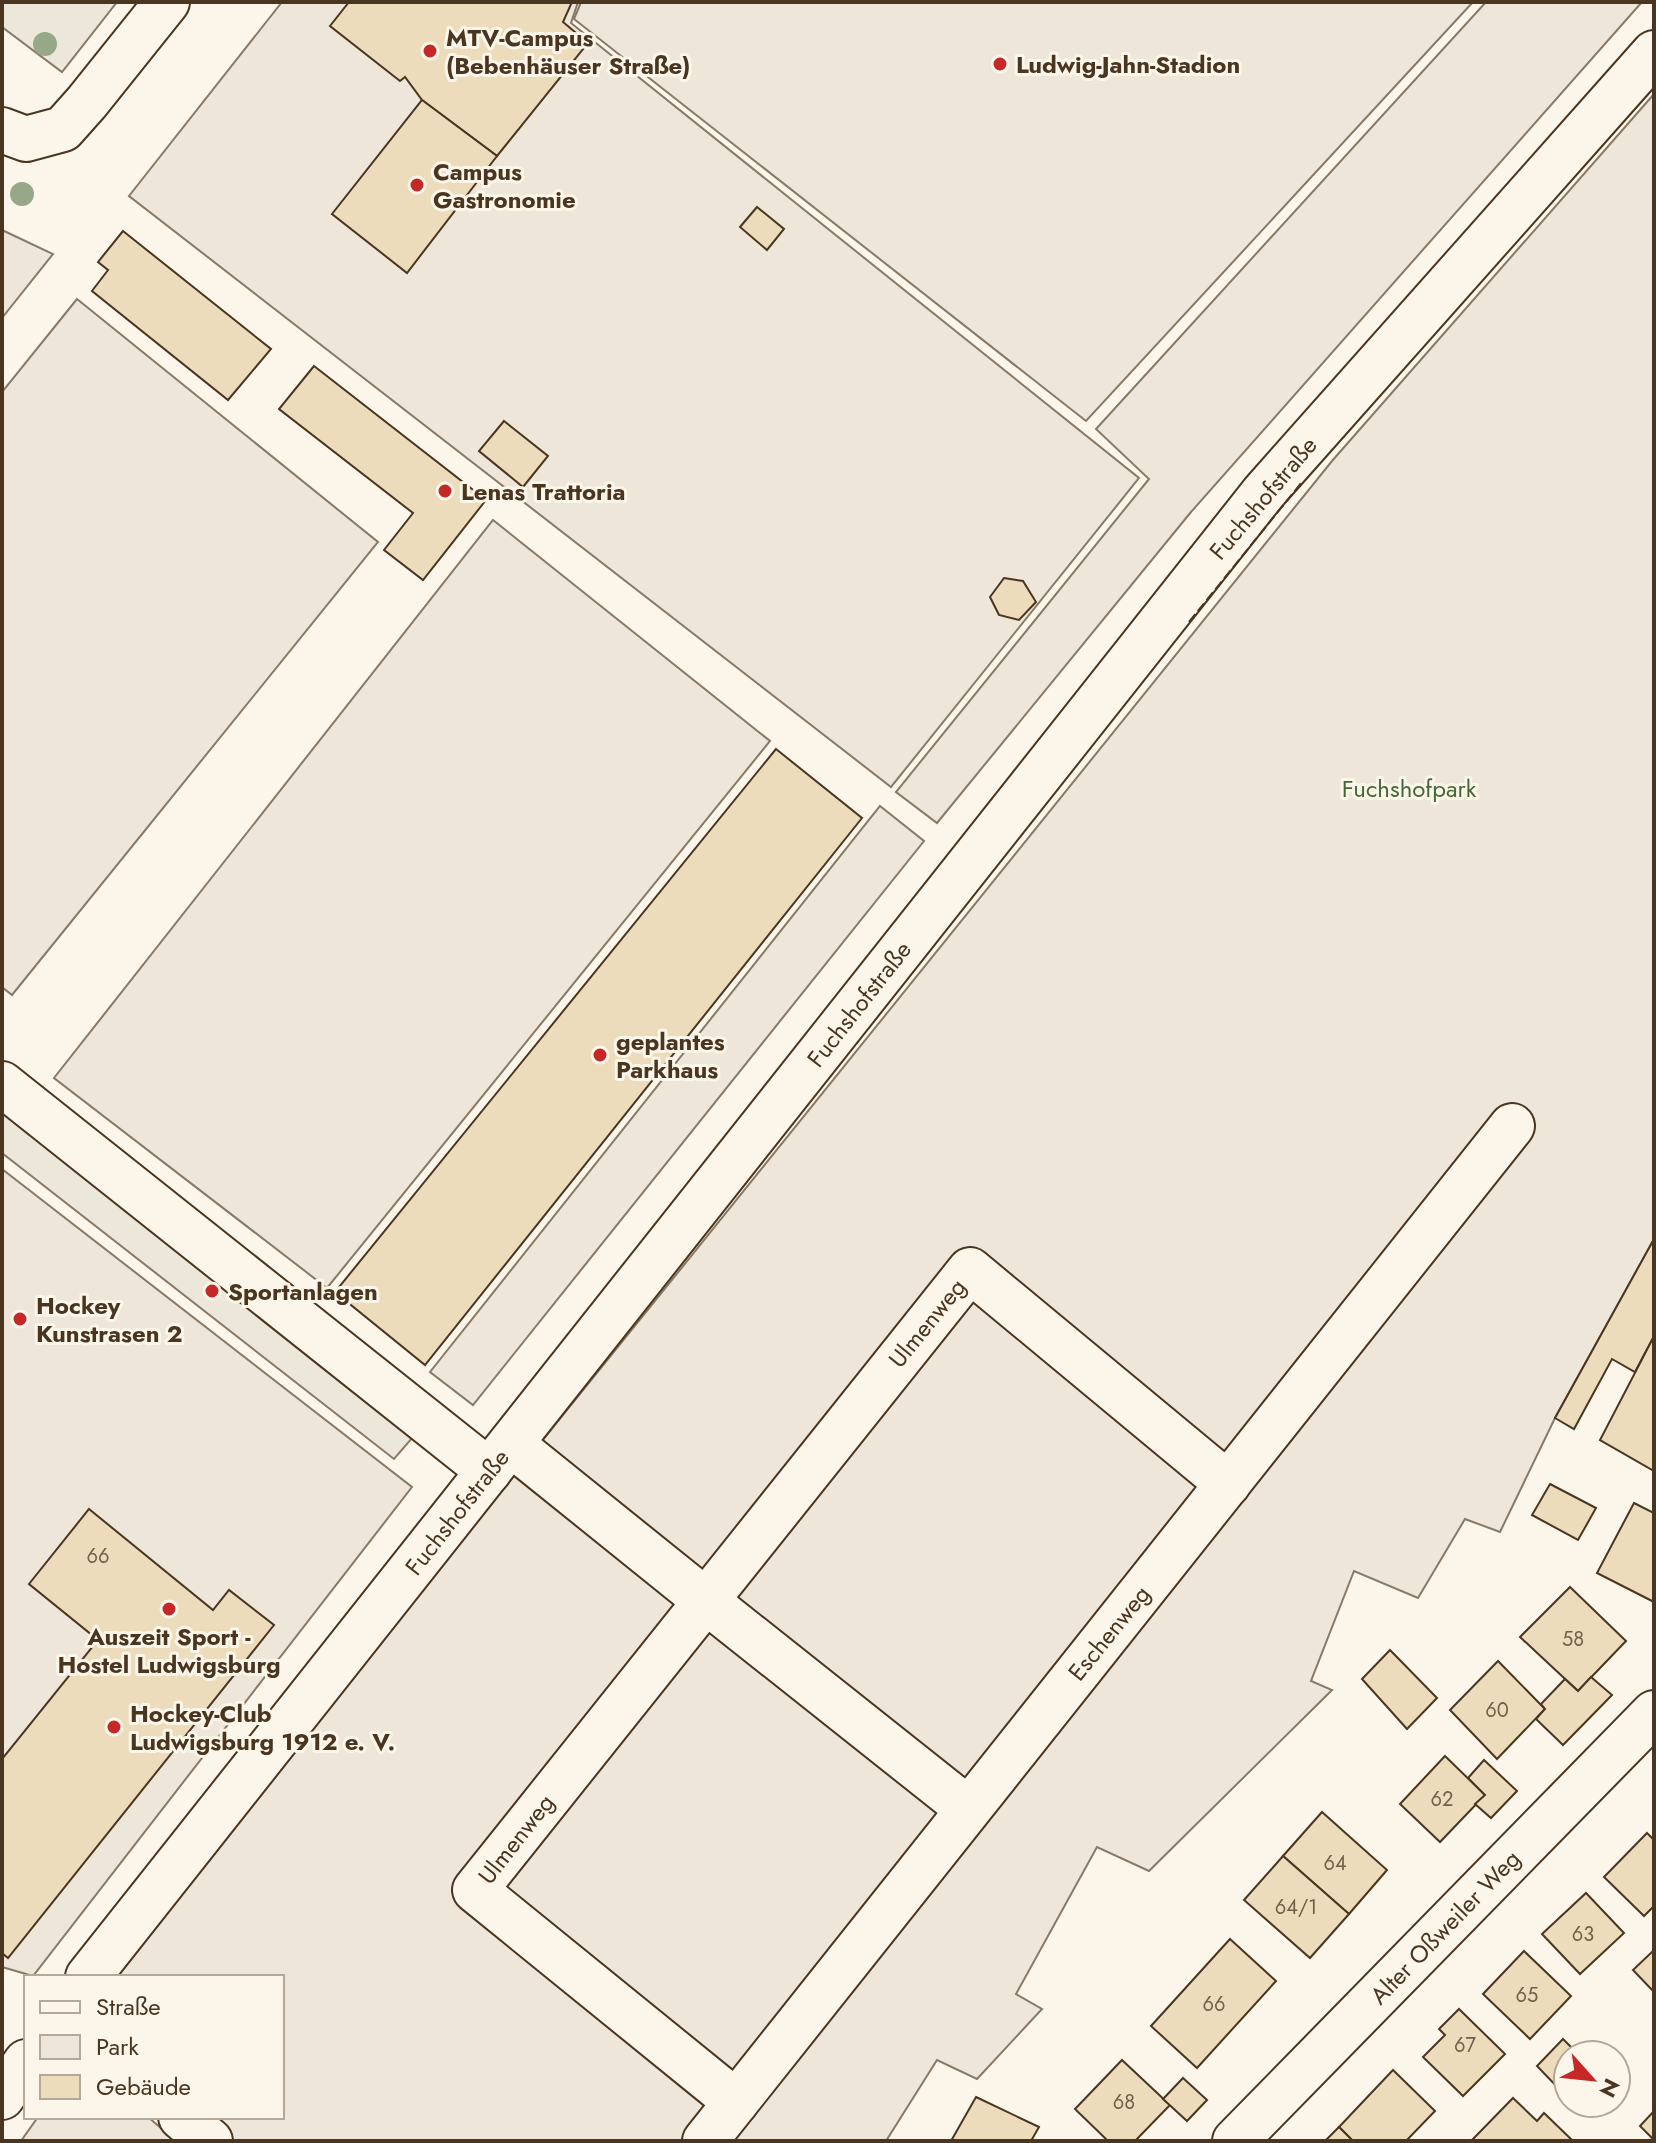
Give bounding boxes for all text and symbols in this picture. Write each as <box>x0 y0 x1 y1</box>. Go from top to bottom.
place label: MTV-Campus (Bebenhäuser Straße) <box>446 20 690 83</box>
marker: MTV-Campus (Bebenhäuser Straße) <box>421 42 439 60</box>
place label: Ludwig-Jahn-Stadion <box>1016 47 1240 82</box>
marker: Ludwig-Jahn-Stadion <box>991 55 1009 73</box>
place label: Campus Gastronomie <box>433 154 576 217</box>
marker: Campus Gastronomie <box>408 176 426 194</box>
street label: Fuchshofstraße <box>1201 429 1325 567</box>
place label: Lenas Trattoria <box>461 474 626 509</box>
marker: Lenas Trattoria <box>436 482 454 500</box>
park label: Fuchshofpark <box>1342 771 1477 806</box>
street label: Fuchshofstraße <box>799 934 919 1074</box>
place label: geplantes Parkhaus <box>616 1024 725 1087</box>
marker: geplantes Parkhaus <box>591 1046 609 1064</box>
street label: Ulmenweg <box>880 1271 974 1375</box>
place label: Sportanlagen <box>228 1274 378 1309</box>
marker: Sportanlagen <box>203 1282 221 1300</box>
place label: Hockey Kunstrasen 2 <box>36 1288 182 1351</box>
marker: Hockey Kunstrasen 2 <box>11 1310 29 1328</box>
street label: Fuchshofstraße <box>397 1442 517 1582</box>
house number: 66 <box>86 1542 110 1571</box>
street label: Eschenweg <box>1060 1578 1158 1688</box>
marker: Auszeit Sport - Hostel Ludwigsburg <box>160 1600 178 1618</box>
place label: Auszeit Sport - Hostel Ludwigsburg <box>57 1619 281 1682</box>
house number: 58 <box>1562 1625 1584 1654</box>
place label: Hockey-Club Ludwigsburg 1912 e. V. <box>130 1696 395 1759</box>
house number: 60 <box>1485 1696 1509 1725</box>
marker: Hockey-Club Ludwigsburg 1912 e. V. <box>105 1718 123 1736</box>
house number: 62 <box>1431 1785 1453 1814</box>
street label: Ulmenweg <box>470 1786 562 1892</box>
street label: Alter Oßweiler Weg <box>1362 1842 1528 2012</box>
house number: 64 <box>1323 1849 1347 1878</box>
house number: 64/1 <box>1275 1893 1317 1922</box>
house number: 63 <box>1572 1920 1594 1949</box>
legend <box>24 1975 284 2119</box>
house number: 65 <box>1516 1981 1538 2010</box>
text: Straße <box>96 1989 161 2024</box>
house number: 66 <box>1202 1990 1226 2019</box>
text: Park <box>96 2029 139 2064</box>
house number: 67 <box>1454 2031 1477 2060</box>
north arrow <box>1552 2039 1632 2119</box>
text: Gebäude <box>96 2069 191 2104</box>
text: N <box>1592 2073 1628 2103</box>
house number: 68 <box>1113 2088 1135 2117</box>

